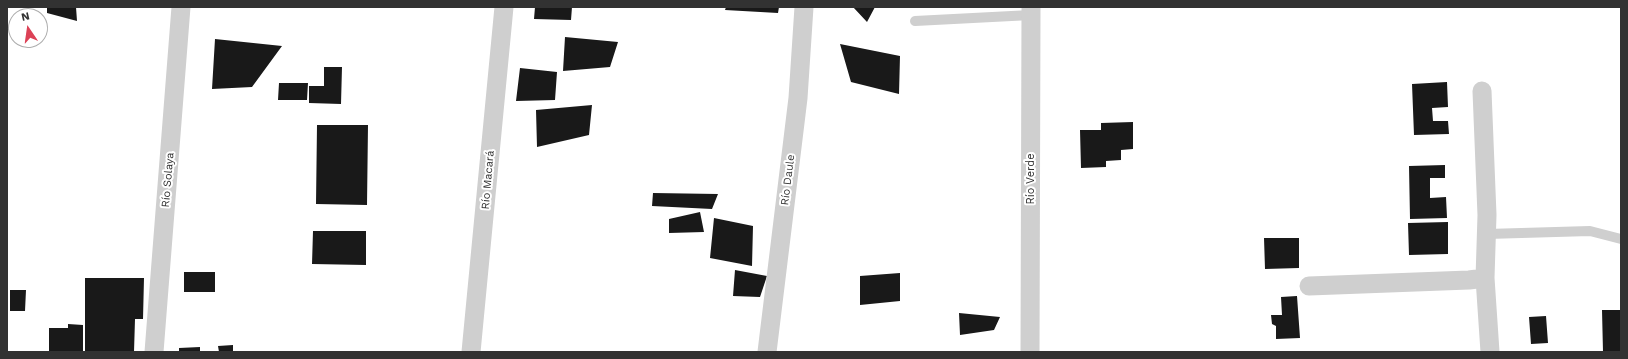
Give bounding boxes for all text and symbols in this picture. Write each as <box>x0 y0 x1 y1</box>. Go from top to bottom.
north arrow <box>8 8 48 48</box>
text: N <box>20 10 31 24</box>
street label: Río Macará <box>479 150 497 210</box>
street label: Río Solaya <box>159 152 177 208</box>
street label: Río Verde <box>1024 153 1038 205</box>
street label: Río Daule <box>778 154 798 206</box>

